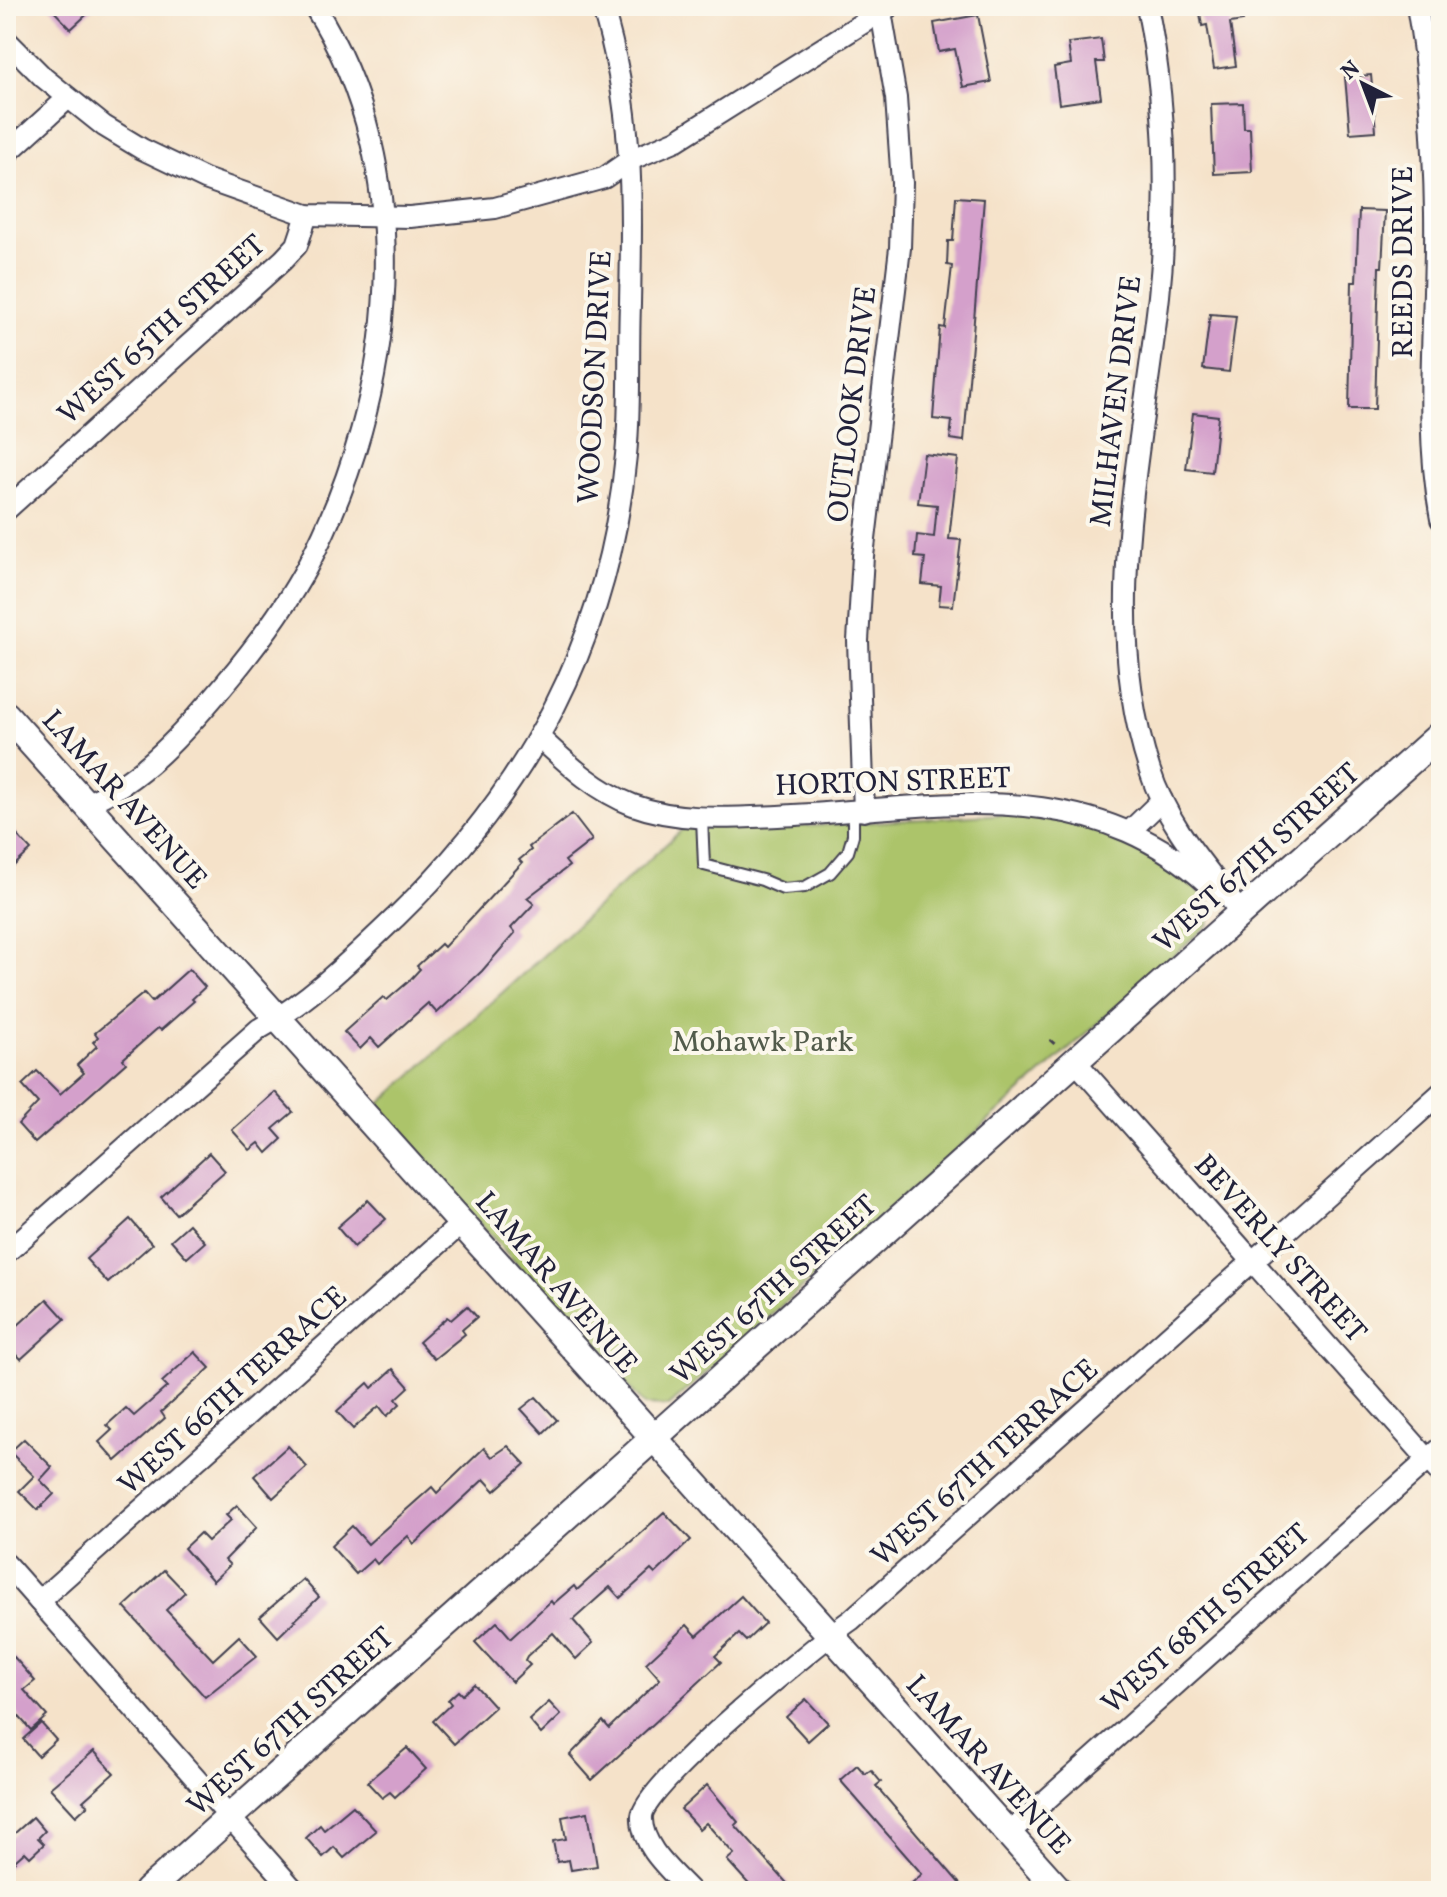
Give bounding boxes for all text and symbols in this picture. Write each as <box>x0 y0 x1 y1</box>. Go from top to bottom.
north arrow <box>1323 44 1403 124</box>
text: N <box>1335 54 1368 88</box>
street label: REEDS DRIVE <box>1383 166 1425 358</box>
street label: WEST 65TH STREET <box>49 226 276 435</box>
street label: WOODSON DRIVE <box>568 249 624 505</box>
street label: MILHAVEN DRIVE <box>1081 273 1153 529</box>
street label: OUTLOOK DRIVE <box>818 284 888 525</box>
street label: LAMAR AVENUE <box>31 701 216 900</box>
street label: WEST 67TH STREET <box>1145 754 1370 963</box>
street label: HORTON STREET <box>774 758 1012 808</box>
park label: Mohawk Park <box>672 1022 854 1064</box>
street label: BEVERLY STREET <box>1183 1146 1376 1353</box>
street label: LAMAR AVENUE <box>464 1183 647 1384</box>
street label: WEST 67TH STREET <box>662 1186 887 1395</box>
street label: WEST 66TH TERRACE <box>110 1277 357 1506</box>
street label: WEST 67TH TERRACE <box>862 1350 1108 1577</box>
street label: WEST 68TH STREET <box>1093 1514 1320 1725</box>
street label: WEST 67TH STREET <box>179 1618 404 1827</box>
street label: LAMAR AVENUE <box>895 1666 1080 1865</box>

